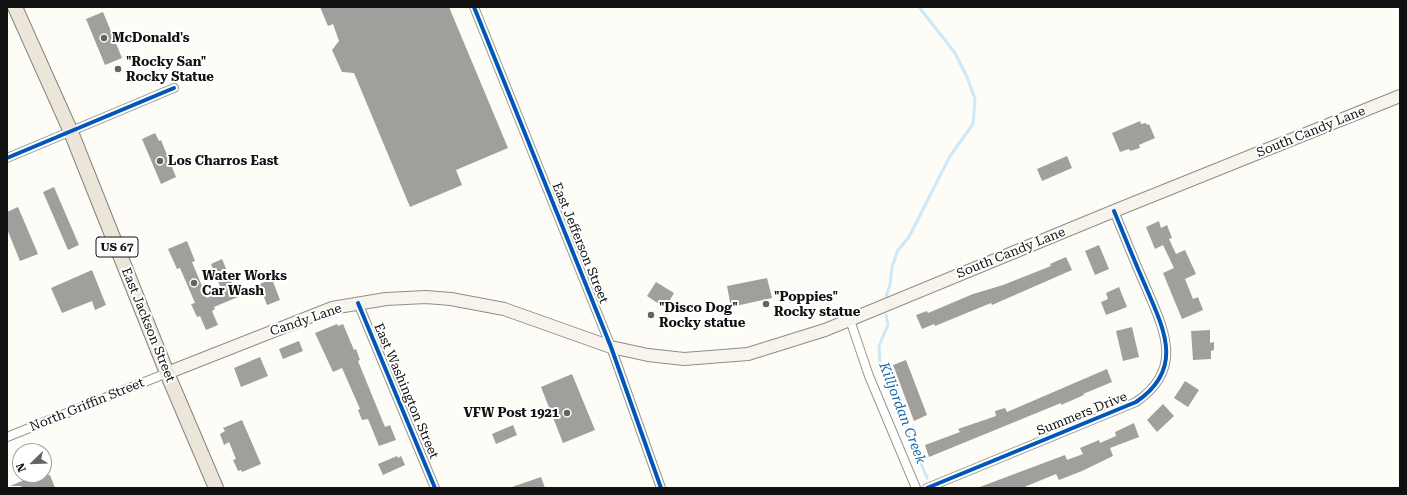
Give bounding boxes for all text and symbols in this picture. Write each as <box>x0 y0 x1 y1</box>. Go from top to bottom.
place label: McDonald's <box>112 30 189 46</box>
marker: McDonald's <box>99 33 109 43</box>
place label: "Rocky San" Rocky Statue <box>126 54 214 85</box>
marker: "Rocky San" Rocky Statue <box>113 64 123 74</box>
street label: South Candy Lane <box>1254 103 1368 161</box>
place label: Los Charros East <box>168 153 279 169</box>
marker: Los Charros East <box>155 156 165 166</box>
street label: East Jefferson Street <box>549 180 611 306</box>
street label: South Candy Lane <box>954 224 1068 282</box>
road number: US 67 <box>96 237 138 257</box>
street label: East Jackson Street <box>118 265 178 385</box>
place label: Water Works Car Wash <box>202 268 287 299</box>
marker: Water Works Car Wash <box>189 278 199 288</box>
place label: "Poppies" Rocky statue <box>774 289 860 320</box>
marker: "Poppies" Rocky statue <box>761 299 771 309</box>
street label: Candy Lane <box>268 300 344 340</box>
place label: "Disco Dog" Rocky statue <box>659 300 745 331</box>
marker: "Disco Dog" Rocky statue <box>646 310 656 320</box>
street label: East Washington Street <box>370 321 442 461</box>
water label: Killjordan Creek <box>875 360 929 466</box>
street label: North Griffin Street <box>28 375 146 435</box>
street label: Summers Drive <box>1035 389 1129 439</box>
place label: VFW Post 1921 <box>464 405 559 421</box>
marker: VFW Post 1921 <box>562 408 572 418</box>
north arrow <box>12 443 52 483</box>
text: N <box>14 461 29 474</box>

